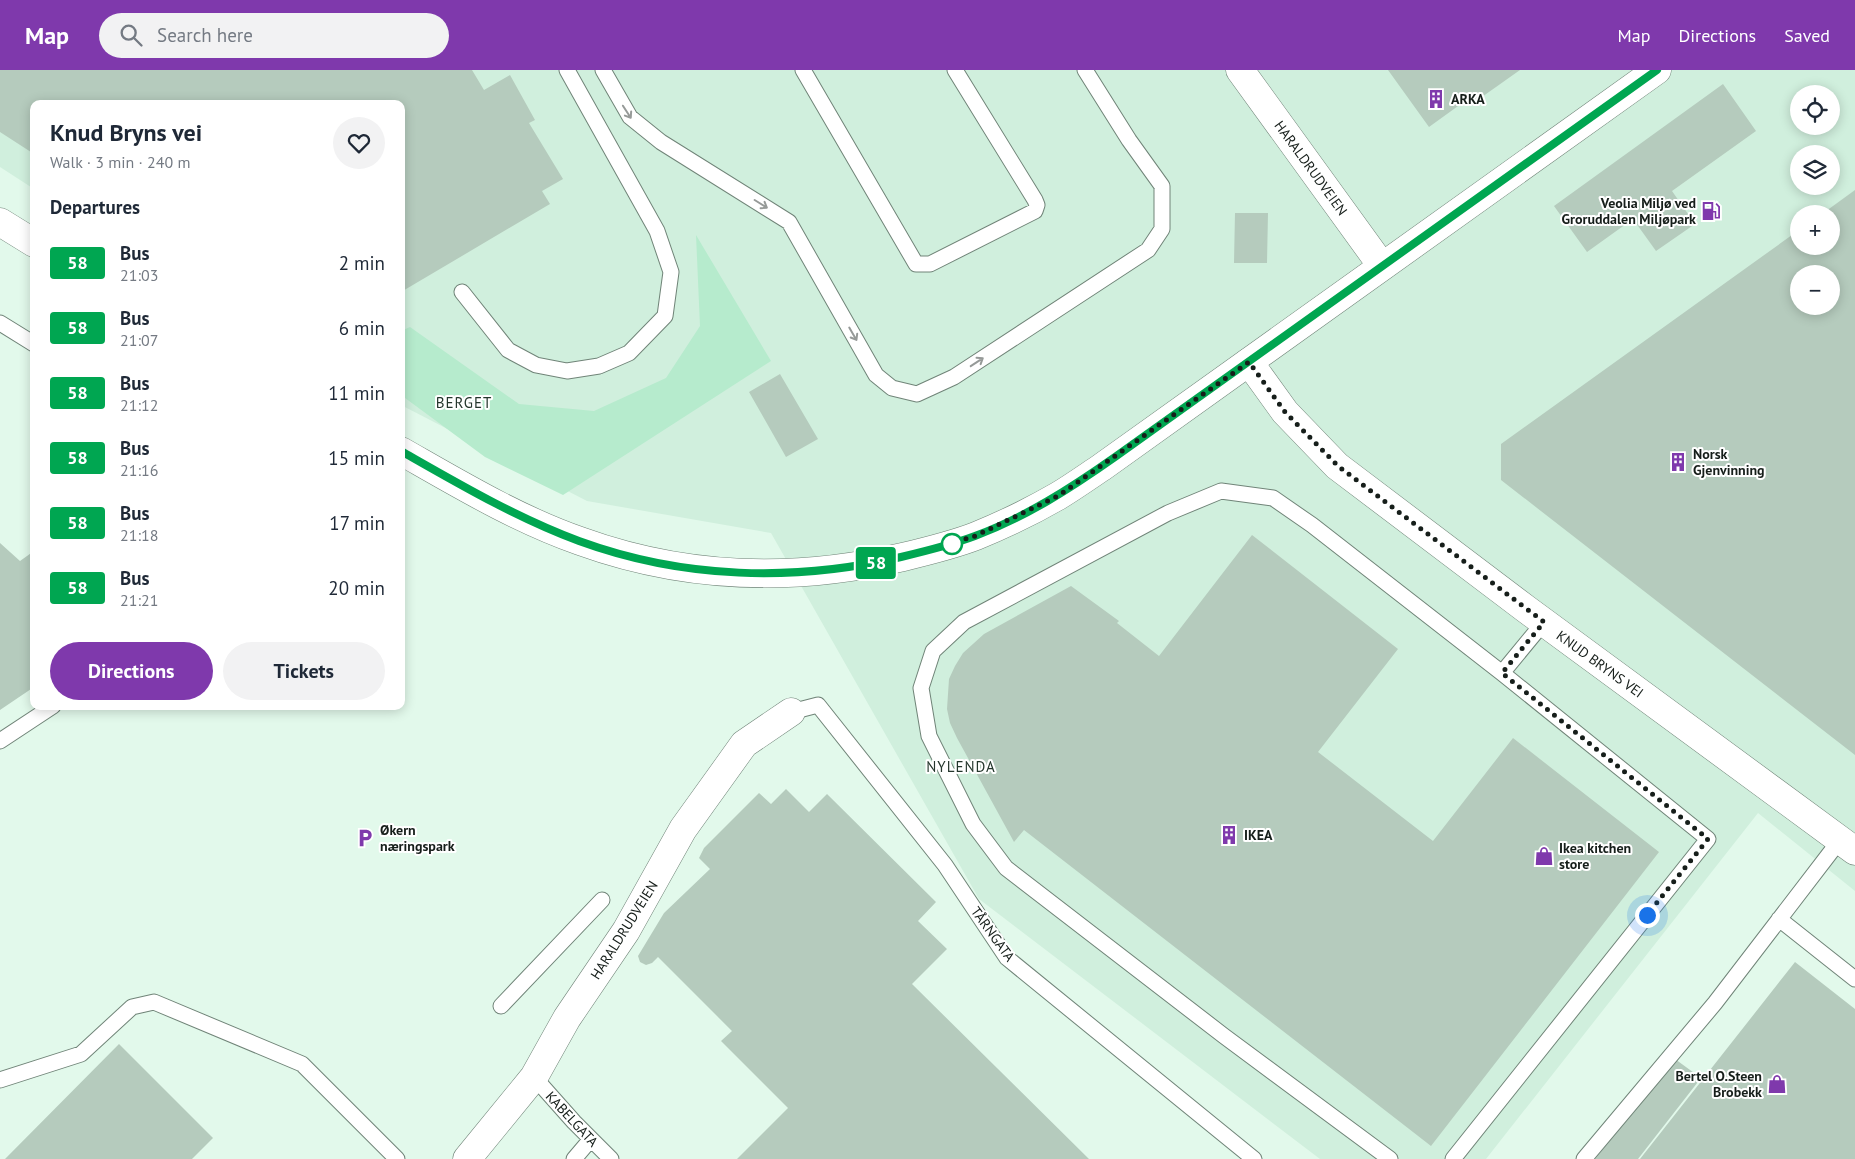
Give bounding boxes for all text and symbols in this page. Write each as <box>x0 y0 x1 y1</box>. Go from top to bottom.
search box <box>99 13 449 58</box>
text: Map <box>25 20 69 51</box>
icon: search <box>117 21 145 49</box>
text: Search here <box>157 23 253 47</box>
text: Map <box>1618 24 1650 47</box>
text: Directions <box>1678 24 1756 47</box>
text: Saved <box>1784 24 1830 47</box>
map controls <box>1790 85 1840 315</box>
button: locate <box>1790 85 1840 135</box>
building icon: ARKA <box>1425 88 1447 110</box>
place label: ARKA <box>1451 90 1485 108</box>
one-way arrow <box>623 105 633 119</box>
text: Knud Bryns vei <box>50 117 202 148</box>
button: heart <box>333 117 385 169</box>
street label: HARALDRUDVEIEN <box>1271 117 1351 219</box>
button: layers <box>1790 145 1840 195</box>
text: Walk · 3 min · 240 m <box>50 152 190 172</box>
place label: Veolia Miljø ved Groruddalen Miljøpark <box>1562 194 1696 228</box>
text: Departures <box>50 195 140 219</box>
one-way arrow <box>753 199 767 209</box>
fuel station icon: Veolia Miljø ved Groruddalen Miljøpark <box>1700 200 1722 222</box>
button: + <box>1790 205 1840 255</box>
text: Bus <box>120 241 149 265</box>
text: 58 <box>67 251 88 274</box>
text: 2 min <box>339 251 385 275</box>
text: 21:03 <box>120 265 158 285</box>
button: − <box>1790 265 1840 315</box>
text: Bus <box>120 306 149 330</box>
text: 58 <box>67 316 88 339</box>
text: 6 min <box>339 316 385 340</box>
one-way arrow <box>848 326 858 340</box>
text: 21:07 <box>120 330 158 350</box>
one-way arrow <box>970 356 984 366</box>
text: Bus <box>120 371 149 395</box>
text: 58 <box>67 381 88 404</box>
text: 11 min <box>328 381 385 405</box>
district label: BERGET <box>436 393 492 412</box>
text: 21:12 <box>120 395 158 415</box>
text: Bus <box>120 436 149 460</box>
place label: Norsk Gjenvinning <box>1693 445 1765 479</box>
text: 58 <box>67 446 88 469</box>
text: 15 min <box>328 446 385 470</box>
building icon: Norsk Gjenvinning <box>1667 451 1689 473</box>
text: 21:16 <box>120 460 158 480</box>
text: Bus <box>120 501 149 525</box>
text: 58 <box>67 511 88 534</box>
text: 17 min <box>329 511 385 535</box>
text: 21:18 <box>120 525 158 545</box>
unlabelled marker <box>941 533 963 555</box>
line badge: 58 <box>854 547 898 579</box>
text: 58 <box>866 551 886 574</box>
text: Bus <box>120 566 149 590</box>
text: 58 <box>67 576 88 599</box>
text: 20 min <box>328 576 385 600</box>
text: 21:21 <box>120 590 158 610</box>
street label: KNUD BRYNS VEI <box>1553 626 1647 702</box>
button: Directions <box>50 642 213 700</box>
button: Tickets <box>223 642 385 700</box>
district label: NYLENDA <box>926 757 996 776</box>
place label: Økern næringspark <box>380 821 455 855</box>
building icon: IKEA <box>1218 824 1240 846</box>
place label: IKEA <box>1244 826 1273 844</box>
parking icon: Økern næringspark <box>354 827 376 849</box>
place label: Ikea kitchen store <box>1559 839 1631 873</box>
shop icon: Ikea kitchen store <box>1533 845 1555 867</box>
street label: HARALDRUDVEIEN <box>586 877 662 983</box>
street label: TÅRNGATA <box>967 903 1019 966</box>
your location <box>1635 903 1660 928</box>
place label: Bertel O.Steen Brobekk <box>1675 1067 1762 1101</box>
shop icon: Bertel O.Steen Brobekk <box>1766 1073 1788 1095</box>
street label: KABELGATA <box>542 1088 603 1151</box>

